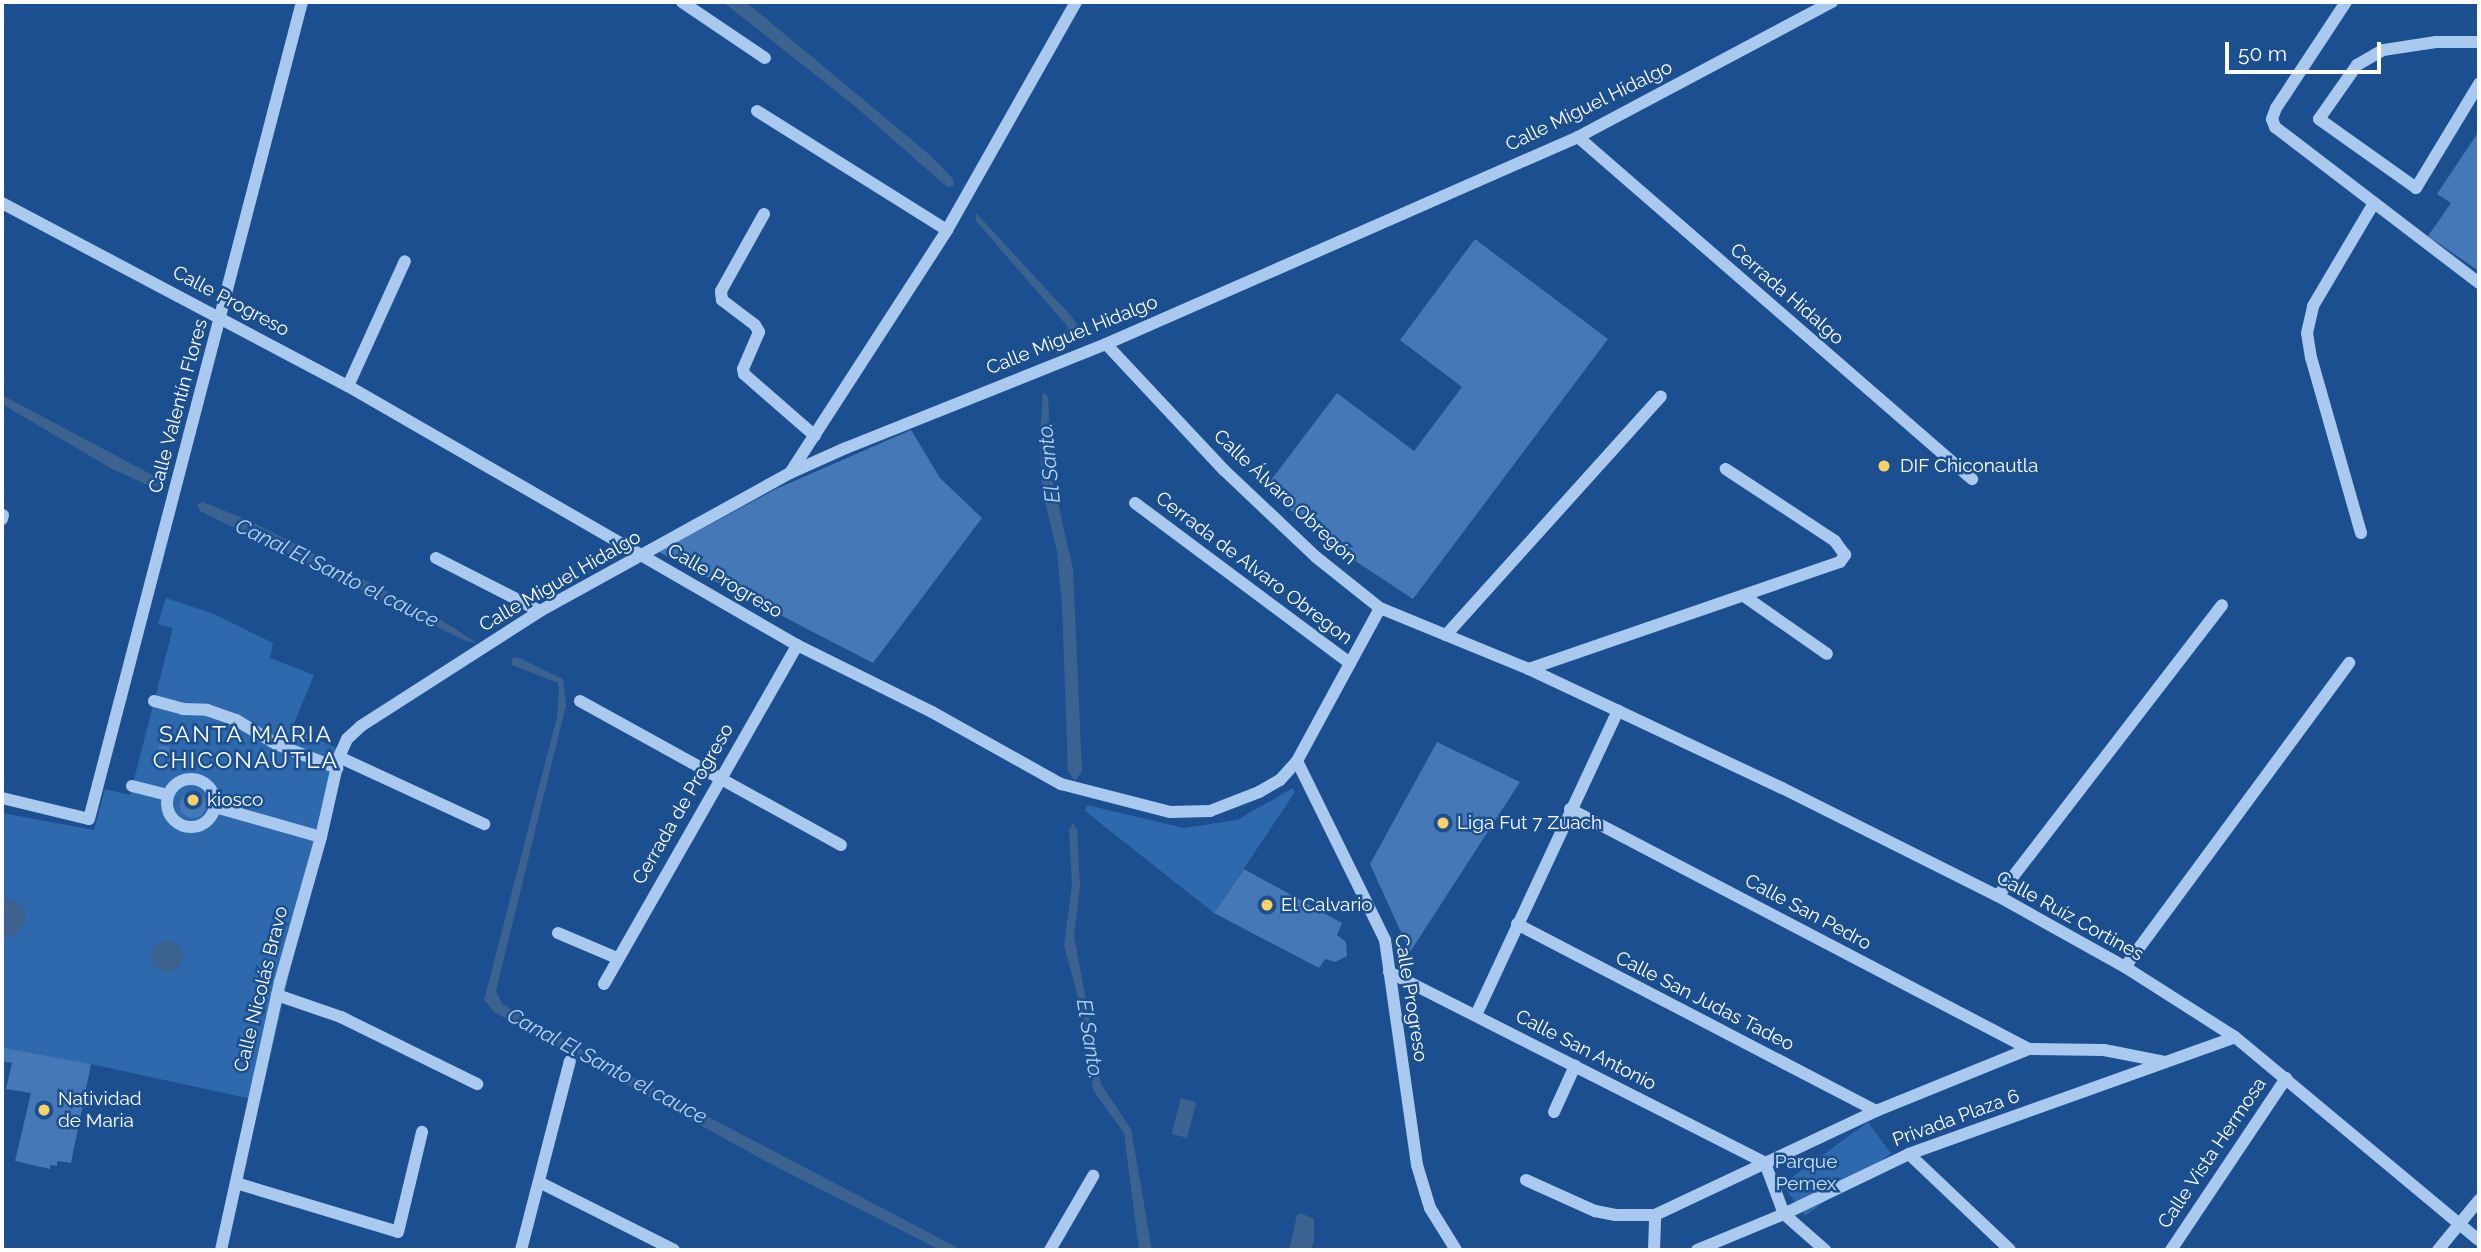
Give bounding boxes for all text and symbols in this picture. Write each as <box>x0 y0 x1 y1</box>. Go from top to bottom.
scale bar <box>2229 28 2385 72</box>
text: 50 m <box>2238 41 2287 66</box>
street label: Calle Miguel Hidalgo <box>1502 56 1676 156</box>
street label: Cerrada Hidalgo <box>1725 238 1849 350</box>
street label: Calle Progreso <box>169 261 293 341</box>
street label: Calle Miguel Hidalgo <box>983 290 1161 380</box>
street label: Calle Valentín Flores <box>144 316 212 496</box>
water label: El Santo. <box>1032 421 1066 505</box>
street label: Calle Álvaro Obregón <box>1209 425 1361 569</box>
place label: DIF Chiconautla <box>1900 455 2039 477</box>
marker: DIF Chiconautla <box>1874 456 1894 476</box>
street label: Cerrada de Alvaro Obregon <box>1151 486 1357 650</box>
water label: Canal El Santo el cauce <box>231 512 443 634</box>
street label: Calle Miguel Hidalgo <box>475 525 645 637</box>
street label: Calle Progreso <box>663 539 787 623</box>
district label: SANTA MARIA CHICONAUTLA <box>154 720 338 774</box>
street label: Cerrada de Progreso <box>628 720 738 888</box>
place label: kiosco <box>207 789 263 811</box>
marker: kiosco <box>185 792 201 808</box>
place label: Liga Fut 7 Zuach <box>1457 812 1602 834</box>
marker: Liga Fut 7 Zuach <box>1435 815 1451 831</box>
street label: Calle Ruíz Cortines <box>1993 866 2147 966</box>
street label: Calle San Pedro <box>1741 869 1875 955</box>
place label: El Calvario <box>1281 894 1373 916</box>
marker: El Calvario <box>1259 897 1275 913</box>
street label: Calle Nicolás Bravo <box>229 904 293 1074</box>
street label: Calle Progreso <box>1390 933 1432 1063</box>
street label: Calle San Judas Tadeo <box>1611 946 1799 1056</box>
water label: El Santo. <box>1071 997 1109 1081</box>
water label: Canal El Santo el cauce <box>502 1002 712 1130</box>
street label: Calle San Antonio <box>1512 1005 1660 1095</box>
street label: Calle Vista Hermosa <box>2153 1073 2271 1233</box>
street label: Privada Plaza 6 <box>1890 1085 2022 1151</box>
place label: Natividad de Maria <box>58 1088 142 1132</box>
marker: Natividad de Maria <box>36 1102 52 1118</box>
park label: Parque Pemex <box>1775 1151 1837 1195</box>

